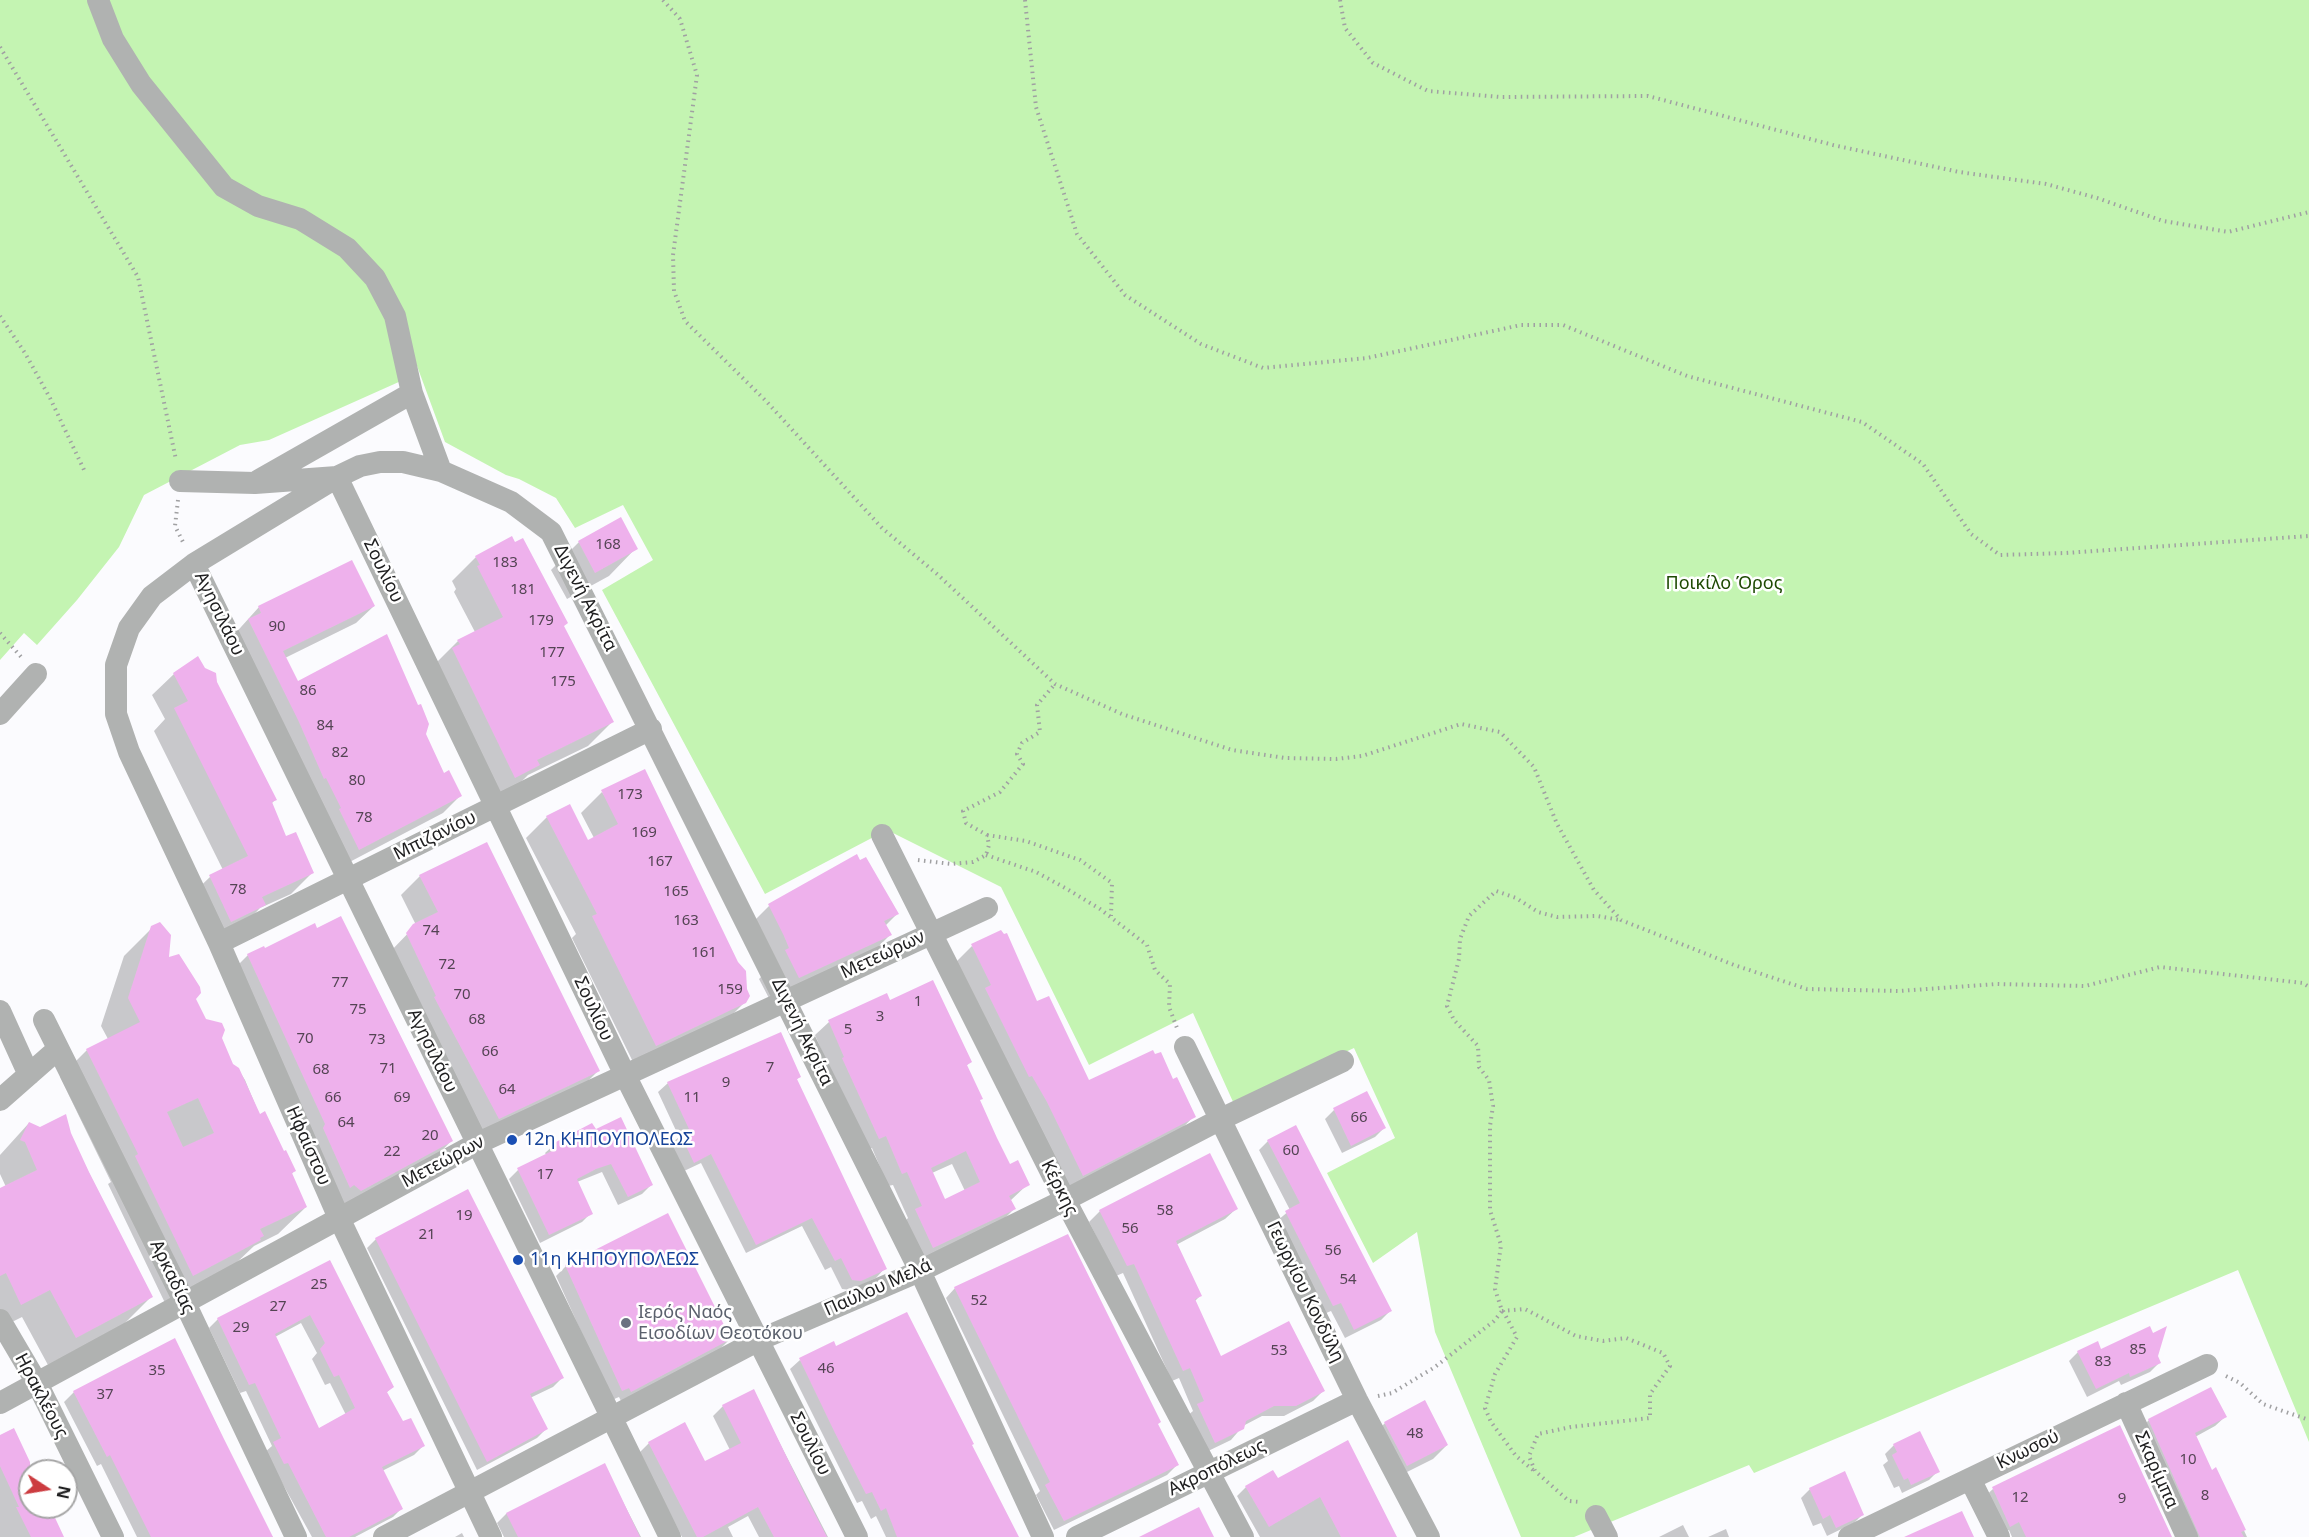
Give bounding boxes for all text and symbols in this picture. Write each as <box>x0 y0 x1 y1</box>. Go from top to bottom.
street label: Σουλίου <box>358 536 408 606</box>
house number: 168 <box>595 536 621 554</box>
street label: Διγενή Ακρίτα <box>549 541 621 655</box>
house number: 183 <box>492 554 518 572</box>
street label: Αγησιλάου <box>189 569 249 659</box>
park label: Ποικίλο Όρος <box>1666 573 1782 595</box>
house number: 181 <box>510 581 536 599</box>
house number: 179 <box>528 612 554 630</box>
house number: 90 <box>268 618 286 636</box>
house number: 177 <box>539 644 565 662</box>
house number: 175 <box>550 673 576 691</box>
house number: 86 <box>299 682 317 700</box>
house number: 84 <box>316 717 334 735</box>
house number: 82 <box>331 744 349 762</box>
house number: 80 <box>348 772 366 790</box>
house number: 173 <box>617 786 643 804</box>
street label: Μπιζανίου <box>390 807 480 865</box>
house number: 78 <box>355 809 373 827</box>
house number: 169 <box>631 824 657 842</box>
house number: 167 <box>647 853 673 871</box>
house number: 78 <box>229 881 247 899</box>
house number: 165 <box>663 883 689 901</box>
house number: 163 <box>673 912 699 930</box>
house number: 74 <box>422 922 440 940</box>
street label: Μετεώρων <box>838 926 928 984</box>
house number: 161 <box>691 944 717 962</box>
house number: 72 <box>438 956 456 974</box>
house number: 77 <box>331 974 349 992</box>
street label: Σουλίου <box>569 974 617 1044</box>
street label: Διγενή Ακρίτα <box>767 975 837 1089</box>
house number: 159 <box>717 981 743 999</box>
house number: 70 <box>453 986 471 1004</box>
house number: 1 <box>914 993 922 1011</box>
house number: 75 <box>349 1001 367 1019</box>
street label: Αγησιλάου <box>402 1006 462 1096</box>
house number: 3 <box>876 1008 884 1026</box>
house number: 68 <box>468 1011 486 1029</box>
house number: 5 <box>844 1021 852 1039</box>
house number: 70 <box>296 1030 314 1048</box>
house number: 73 <box>368 1031 386 1049</box>
house number: 66 <box>481 1043 499 1061</box>
house number: 7 <box>766 1059 774 1077</box>
house number: 71 <box>379 1060 397 1078</box>
house number: 68 <box>312 1061 330 1079</box>
house number: 9 <box>722 1074 730 1092</box>
house number: 64 <box>498 1081 516 1099</box>
house number: 66 <box>324 1089 342 1107</box>
house number: 69 <box>393 1089 411 1107</box>
house number: 11 <box>683 1089 701 1107</box>
street label: Ηφαίστου <box>281 1103 335 1189</box>
house number: 66 <box>1350 1109 1368 1127</box>
house number: 64 <box>337 1114 355 1132</box>
house number: 20 <box>421 1127 439 1145</box>
place label: 12η ΚΗΠΟΥΠΟΛΕΩΣ <box>524 1129 693 1151</box>
street label: Μετεώρων <box>398 1131 488 1193</box>
marker: 12η ΚΗΠΟΥΠΟΛΕΩΣ <box>505 1133 519 1147</box>
house number: 60 <box>1282 1142 1300 1160</box>
house number: 22 <box>383 1143 401 1161</box>
street label: Κέρκης <box>1036 1156 1082 1220</box>
house number: 17 <box>536 1166 554 1184</box>
house number: 58 <box>1156 1202 1174 1220</box>
house number: 19 <box>455 1207 473 1225</box>
street label: Γεωργίου Κονδύλη <box>1262 1218 1348 1366</box>
house number: 56 <box>1121 1220 1139 1238</box>
house number: 21 <box>418 1226 436 1244</box>
street label: Αρκαδίας <box>145 1237 199 1317</box>
house number: 56 <box>1324 1242 1342 1260</box>
place label: 11η ΚΗΠΟΥΠΟΛΕΩΣ <box>530 1249 699 1271</box>
marker: 11η ΚΗΠΟΥΠΟΛΕΩΣ <box>511 1253 525 1267</box>
street label: Παύλου Μελά <box>821 1255 935 1321</box>
house number: 54 <box>1339 1271 1357 1289</box>
house number: 25 <box>310 1276 328 1294</box>
house number: 52 <box>970 1292 988 1310</box>
house number: 27 <box>269 1298 287 1316</box>
place label: Ιερός Ναός Εισοδίων Θεοτόκου <box>638 1302 803 1344</box>
marker: Ιερός Ναός Εισοδίων Θεοτόκου <box>619 1316 633 1330</box>
house number: 29 <box>232 1319 250 1337</box>
house number: 85 <box>2129 1341 2147 1359</box>
house number: 53 <box>1270 1342 1288 1360</box>
street label: Ηρακλέους <box>10 1350 72 1442</box>
house number: 83 <box>2094 1353 2112 1371</box>
house number: 46 <box>817 1360 835 1378</box>
house number: 35 <box>148 1362 166 1380</box>
house number: 37 <box>96 1386 114 1404</box>
street label: Σουλίου <box>785 1409 835 1479</box>
house number: 48 <box>1406 1425 1424 1443</box>
street label: Κνωσού <box>1993 1426 2063 1474</box>
street label: Σκαρίμπα <box>2130 1428 2182 1512</box>
street label: Ακροπόλεως <box>1165 1435 1269 1501</box>
house number: 10 <box>2179 1451 2197 1469</box>
north arrow <box>18 1459 78 1519</box>
text: N <box>52 1484 76 1501</box>
house number: 8 <box>2201 1487 2209 1505</box>
house number: 12 <box>2011 1489 2029 1507</box>
house number: 9 <box>2118 1490 2126 1508</box>

